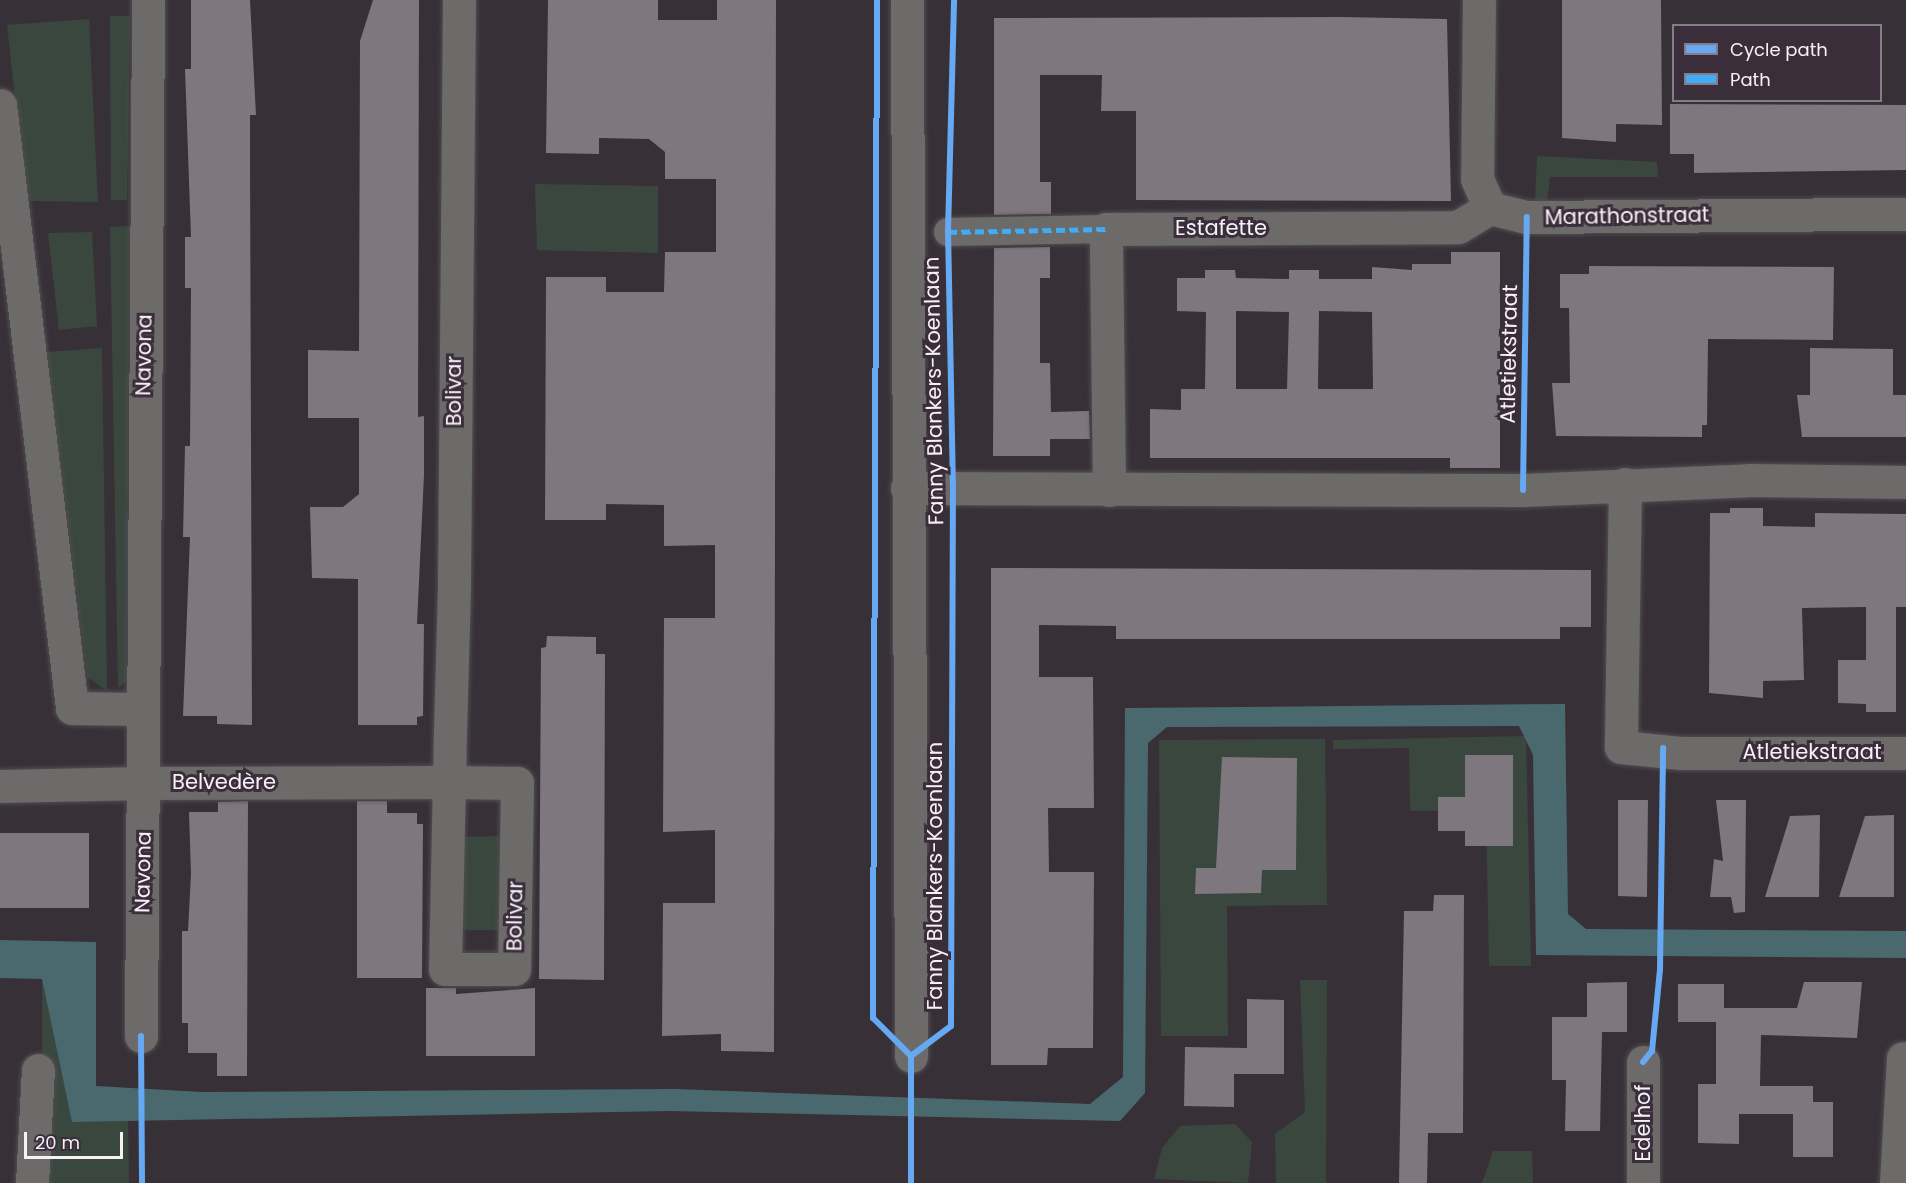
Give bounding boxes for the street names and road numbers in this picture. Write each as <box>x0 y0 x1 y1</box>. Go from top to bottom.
street label: Marathonstraat <box>1544 202 1710 230</box>
street label: Estafette <box>1175 215 1267 241</box>
street label: Fanny Blankers-Koenlaan <box>919 257 949 525</box>
street label: Atletiekstraat <box>1495 284 1523 424</box>
street label: Navona <box>131 314 157 396</box>
street label: Bolivar <box>441 356 467 426</box>
street label: Atletiekstraat <box>1742 739 1882 765</box>
street label: Fanny Blankers-Koenlaan <box>922 742 948 1010</box>
street label: Belvedère <box>172 769 276 795</box>
street label: Navona <box>130 831 156 913</box>
street label: Bolivar <box>502 881 528 951</box>
street label: Edelhof <box>1630 1085 1656 1161</box>

